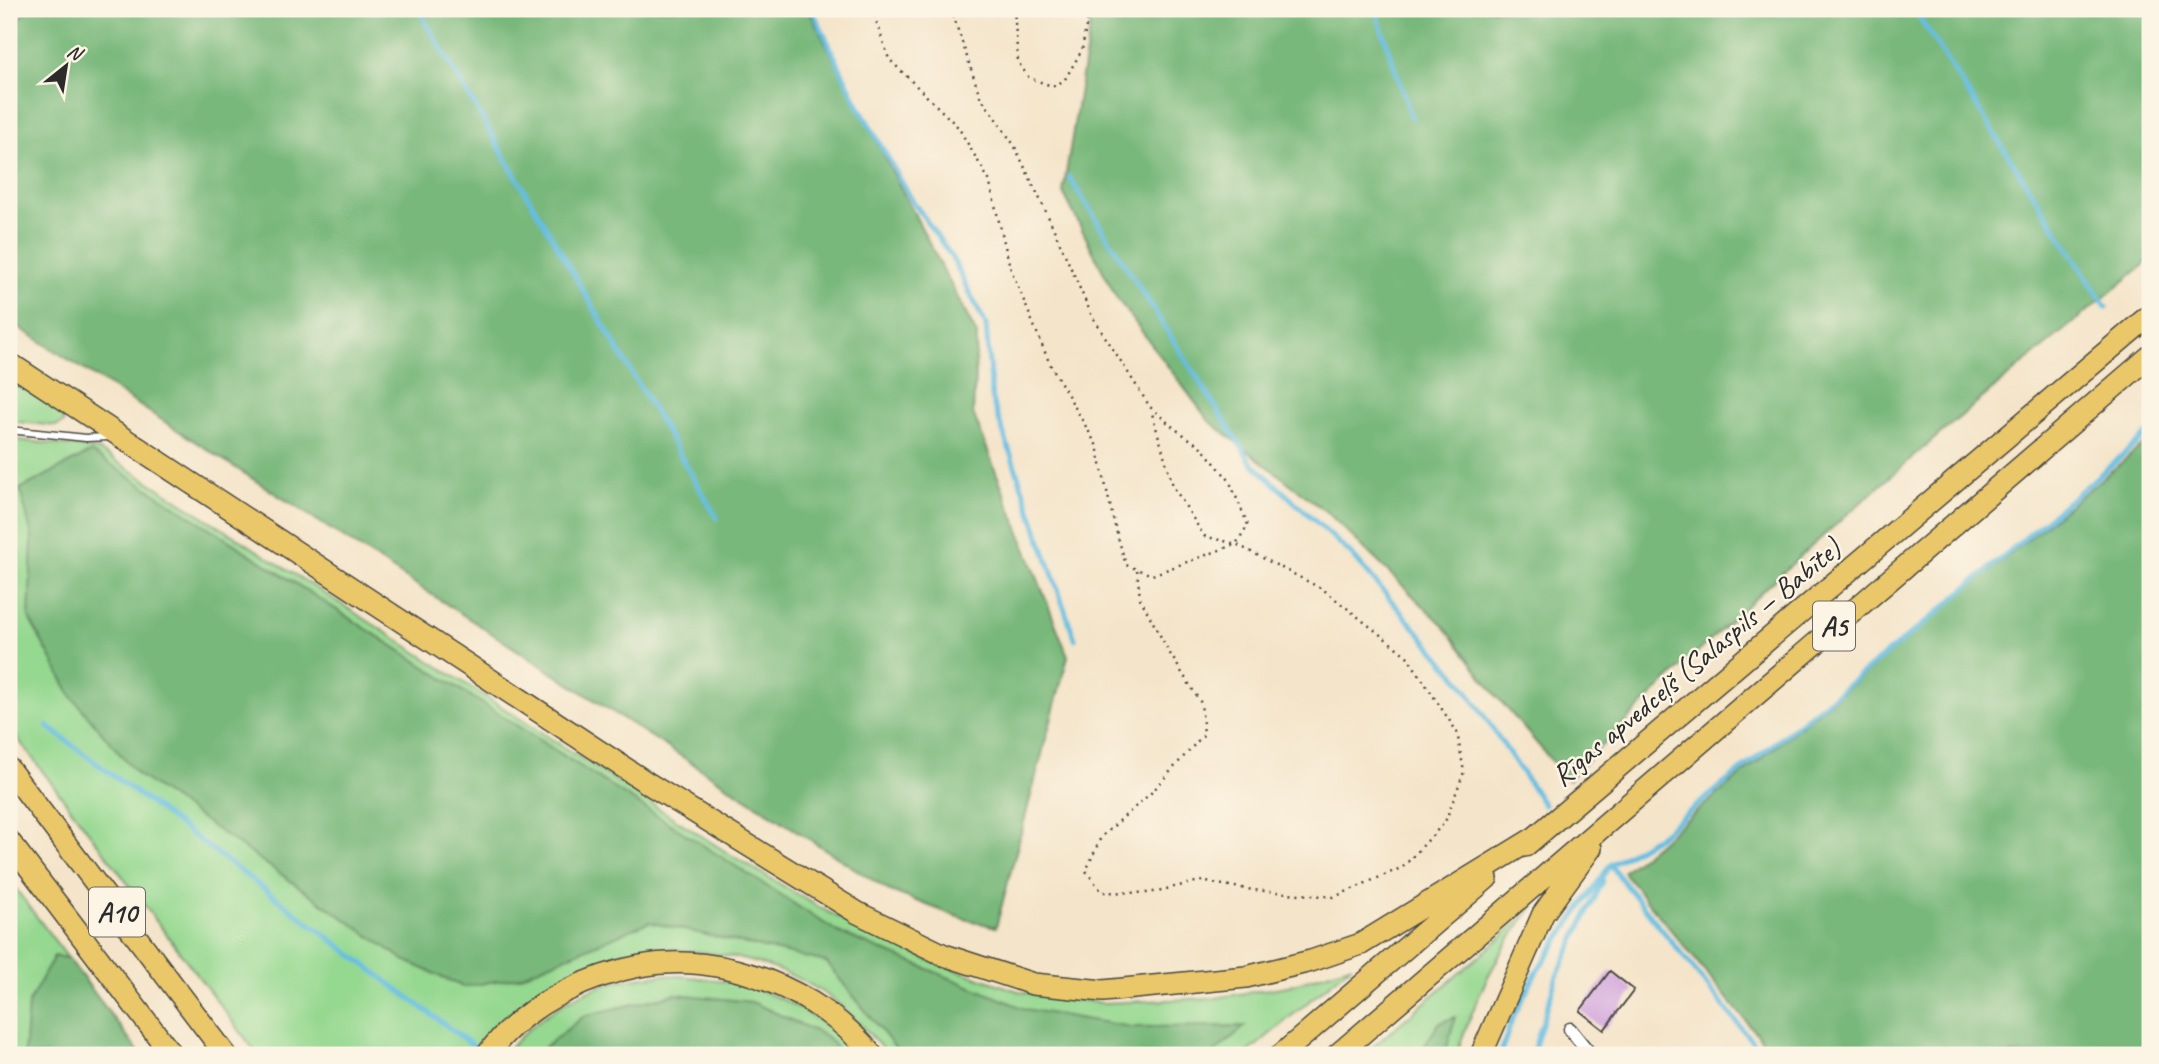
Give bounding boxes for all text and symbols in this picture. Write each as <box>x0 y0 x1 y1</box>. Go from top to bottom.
north arrow <box>32 32 102 102</box>
text: N <box>63 39 88 67</box>
street label: Rīgas apvedceļš (Salaspils — Babīte) <box>1543 528 1850 794</box>
road number: A5 <box>1813 602 1855 650</box>
road number: A10 <box>89 888 145 936</box>

